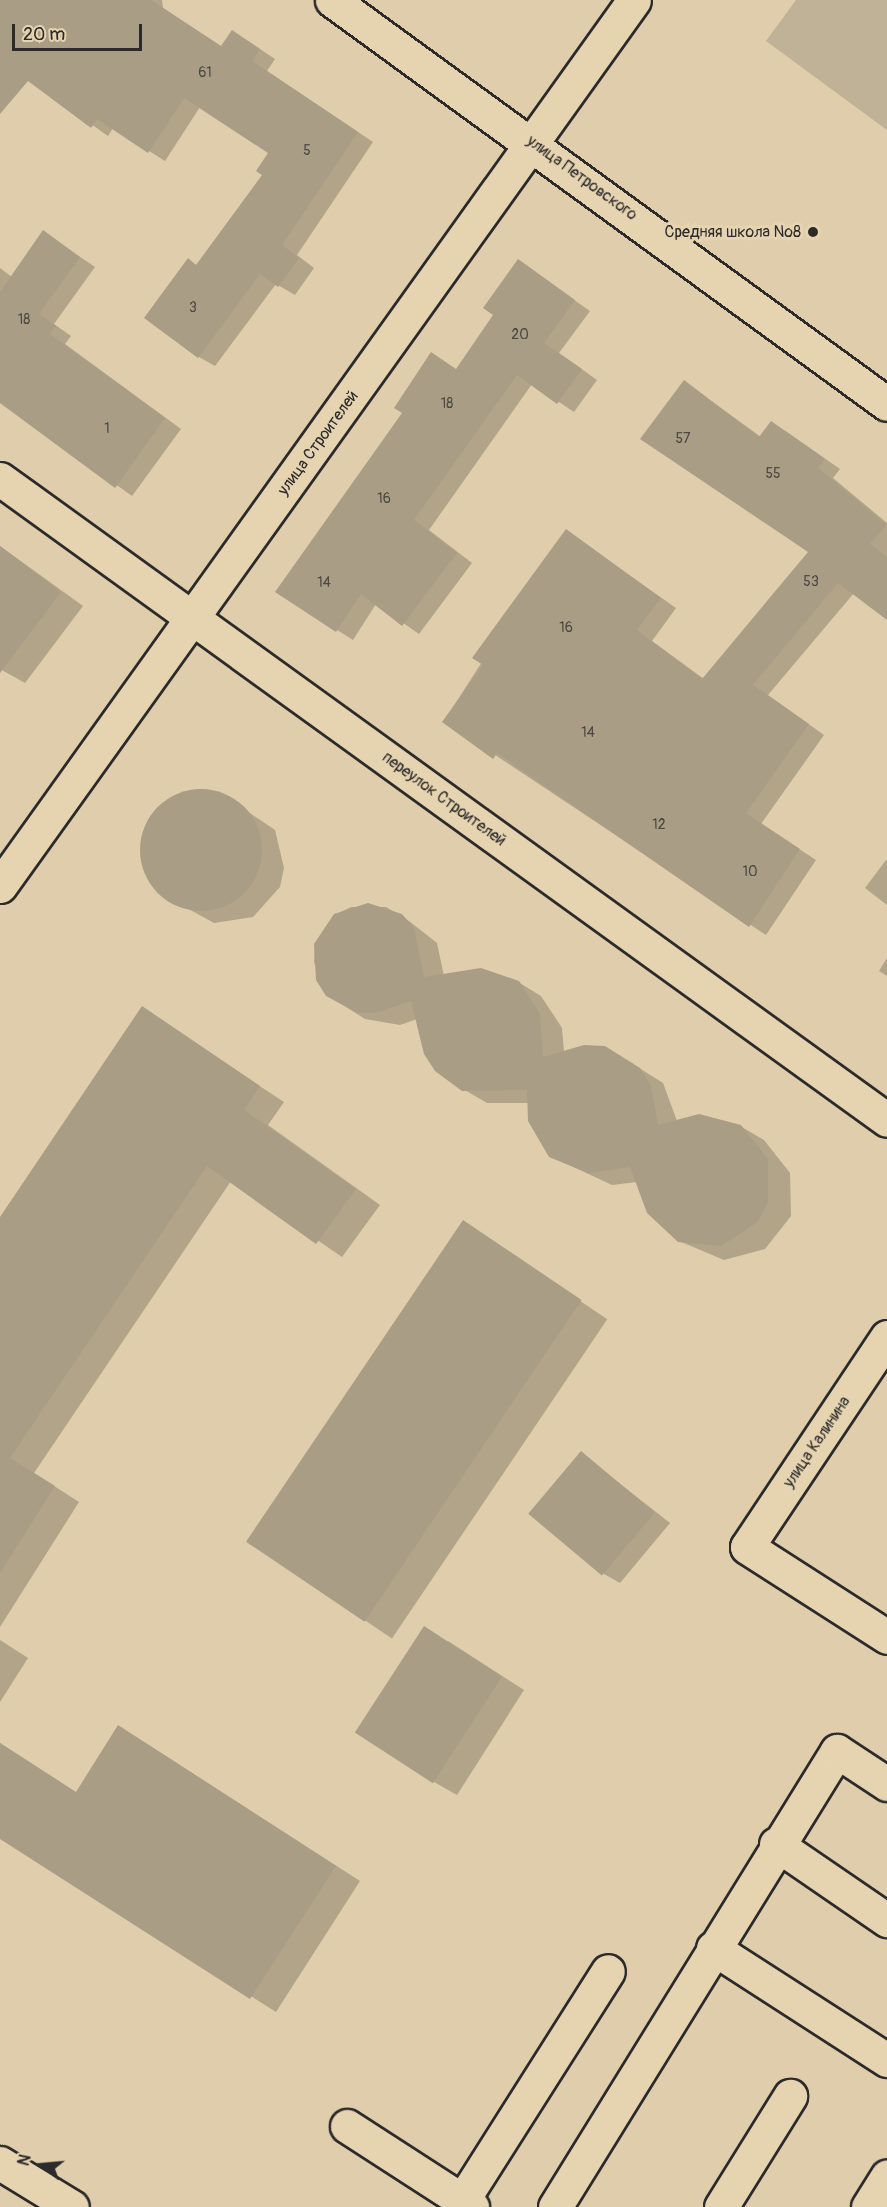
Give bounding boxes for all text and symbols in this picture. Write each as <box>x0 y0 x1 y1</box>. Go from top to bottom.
scale bar <box>15 12 146 50</box>
text: 20 m <box>23 23 65 46</box>
house number: 61 <box>198 65 212 81</box>
street label: улица Петровского <box>523 131 641 225</box>
house number: 5 <box>303 143 311 159</box>
place label: Средняя школа №8 <box>665 222 801 242</box>
marker: Средняя школа №8 <box>806 225 820 239</box>
house number: 3 <box>189 300 197 316</box>
house number: 18 <box>18 312 30 328</box>
house number: 20 <box>511 327 529 343</box>
street label: улица Строителей <box>274 387 362 499</box>
house number: 18 <box>441 396 453 412</box>
house number: 1 <box>104 421 110 437</box>
house number: 57 <box>676 431 690 447</box>
house number: 55 <box>765 466 781 482</box>
house number: 16 <box>377 491 391 507</box>
house number: 53 <box>803 574 819 590</box>
house number: 14 <box>317 575 331 591</box>
house number: 16 <box>559 620 573 636</box>
house number: 14 <box>581 725 595 741</box>
street label: переулок Строителей <box>378 748 510 850</box>
house number: 12 <box>652 817 666 833</box>
house number: 10 <box>742 864 758 880</box>
street label: улица Калинина <box>779 1393 855 1491</box>
north arrow <box>12 2135 72 2195</box>
text: N <box>14 2152 36 2168</box>

